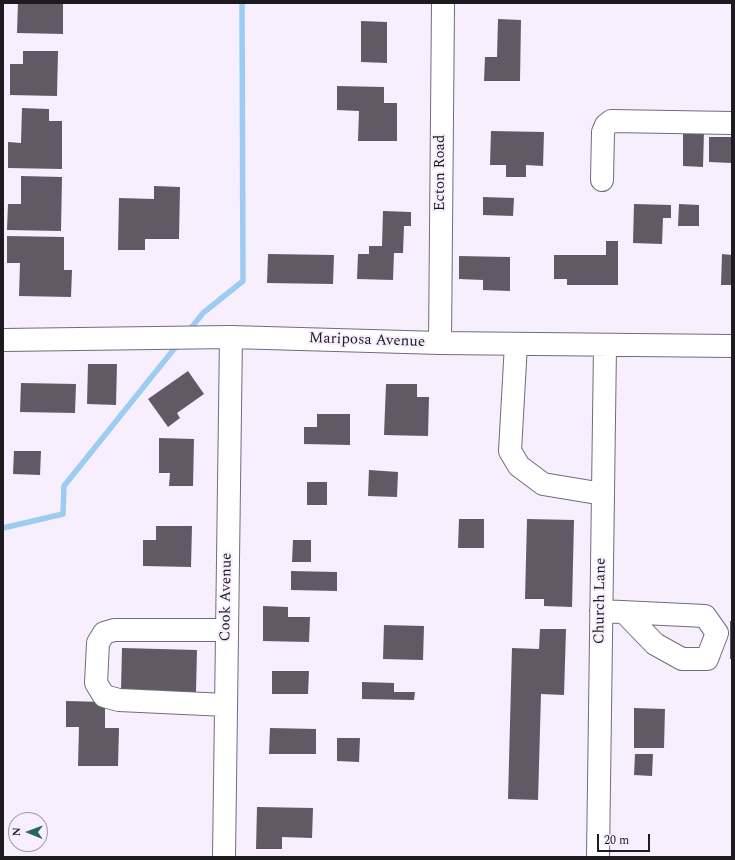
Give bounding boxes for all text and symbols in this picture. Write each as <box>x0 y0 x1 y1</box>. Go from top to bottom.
street label: Ecton Road <box>432 135 450 211</box>
street label: Mariposa Avenue <box>309 330 425 352</box>
street label: Cook Avenue <box>217 552 237 642</box>
street label: Church Lane <box>591 558 611 644</box>
north arrow <box>8 812 48 852</box>
scale bar <box>599 826 652 852</box>
text: N <box>8 827 25 836</box>
text: 20 m <box>604 831 629 850</box>

